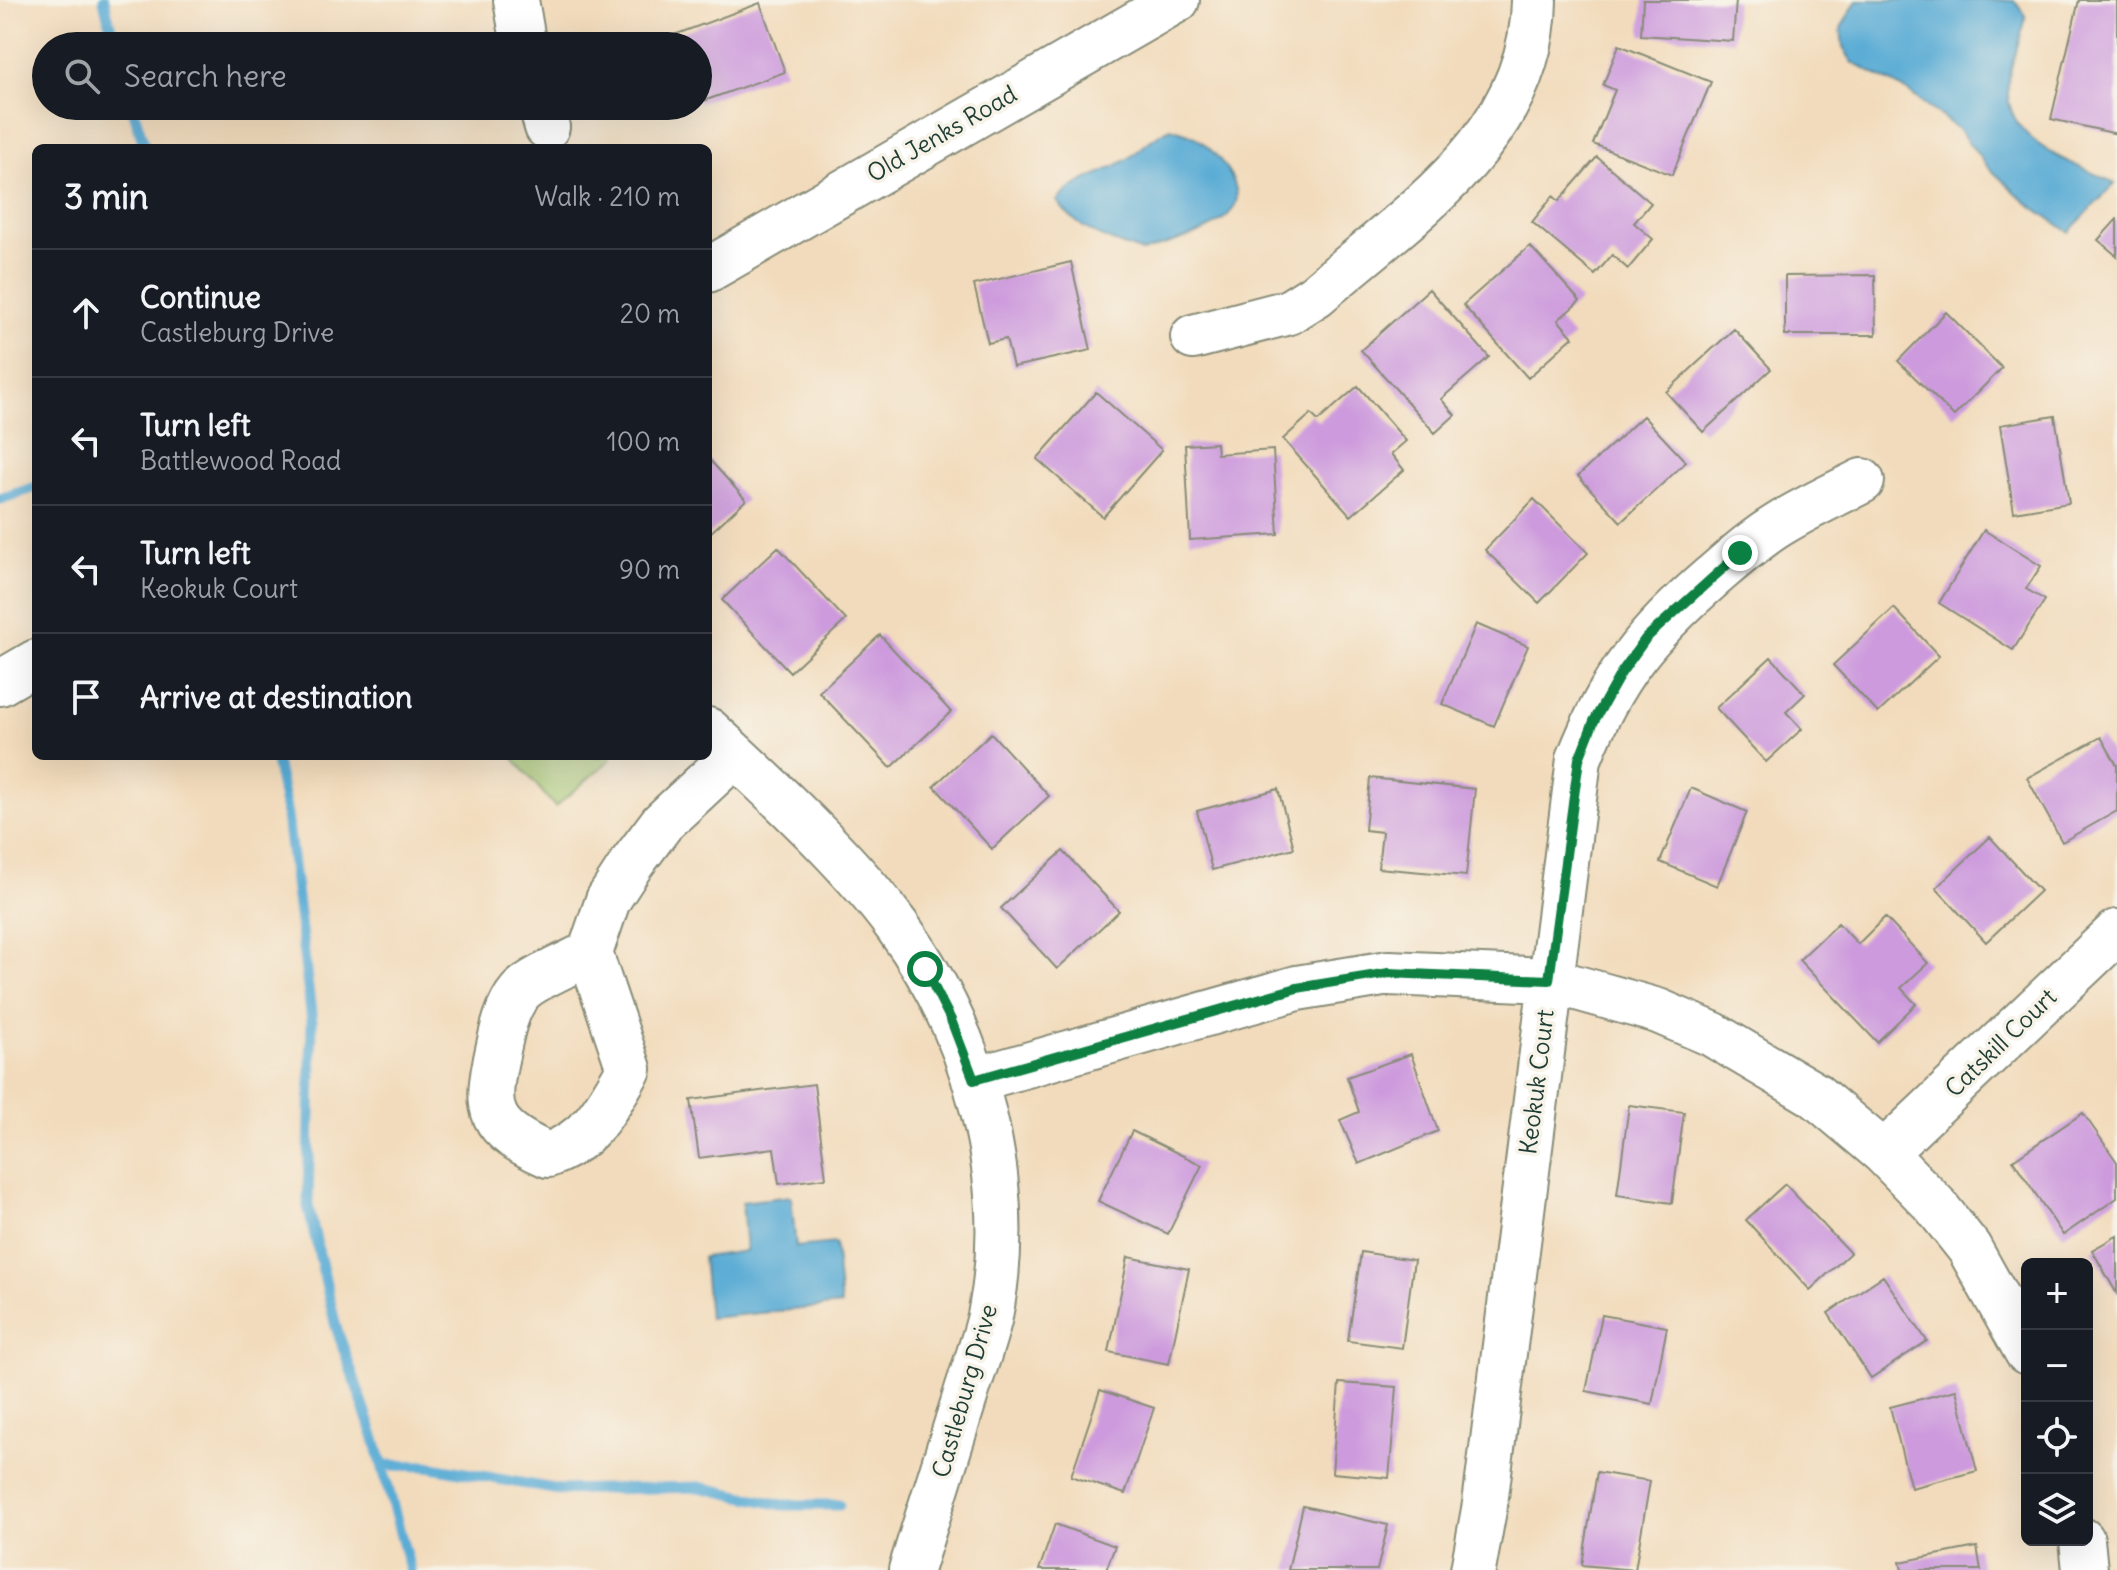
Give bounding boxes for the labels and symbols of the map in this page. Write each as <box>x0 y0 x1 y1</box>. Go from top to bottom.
street label: Old Jenks Road <box>861 78 1022 188</box>
route end <box>1722 535 1758 571</box>
route start <box>907 951 943 987</box>
street label: Catskill Court <box>1938 982 2062 1103</box>
street label: Keokuk Court <box>1512 1008 1560 1156</box>
street label: Castleburg Drive <box>925 1300 1003 1481</box>

